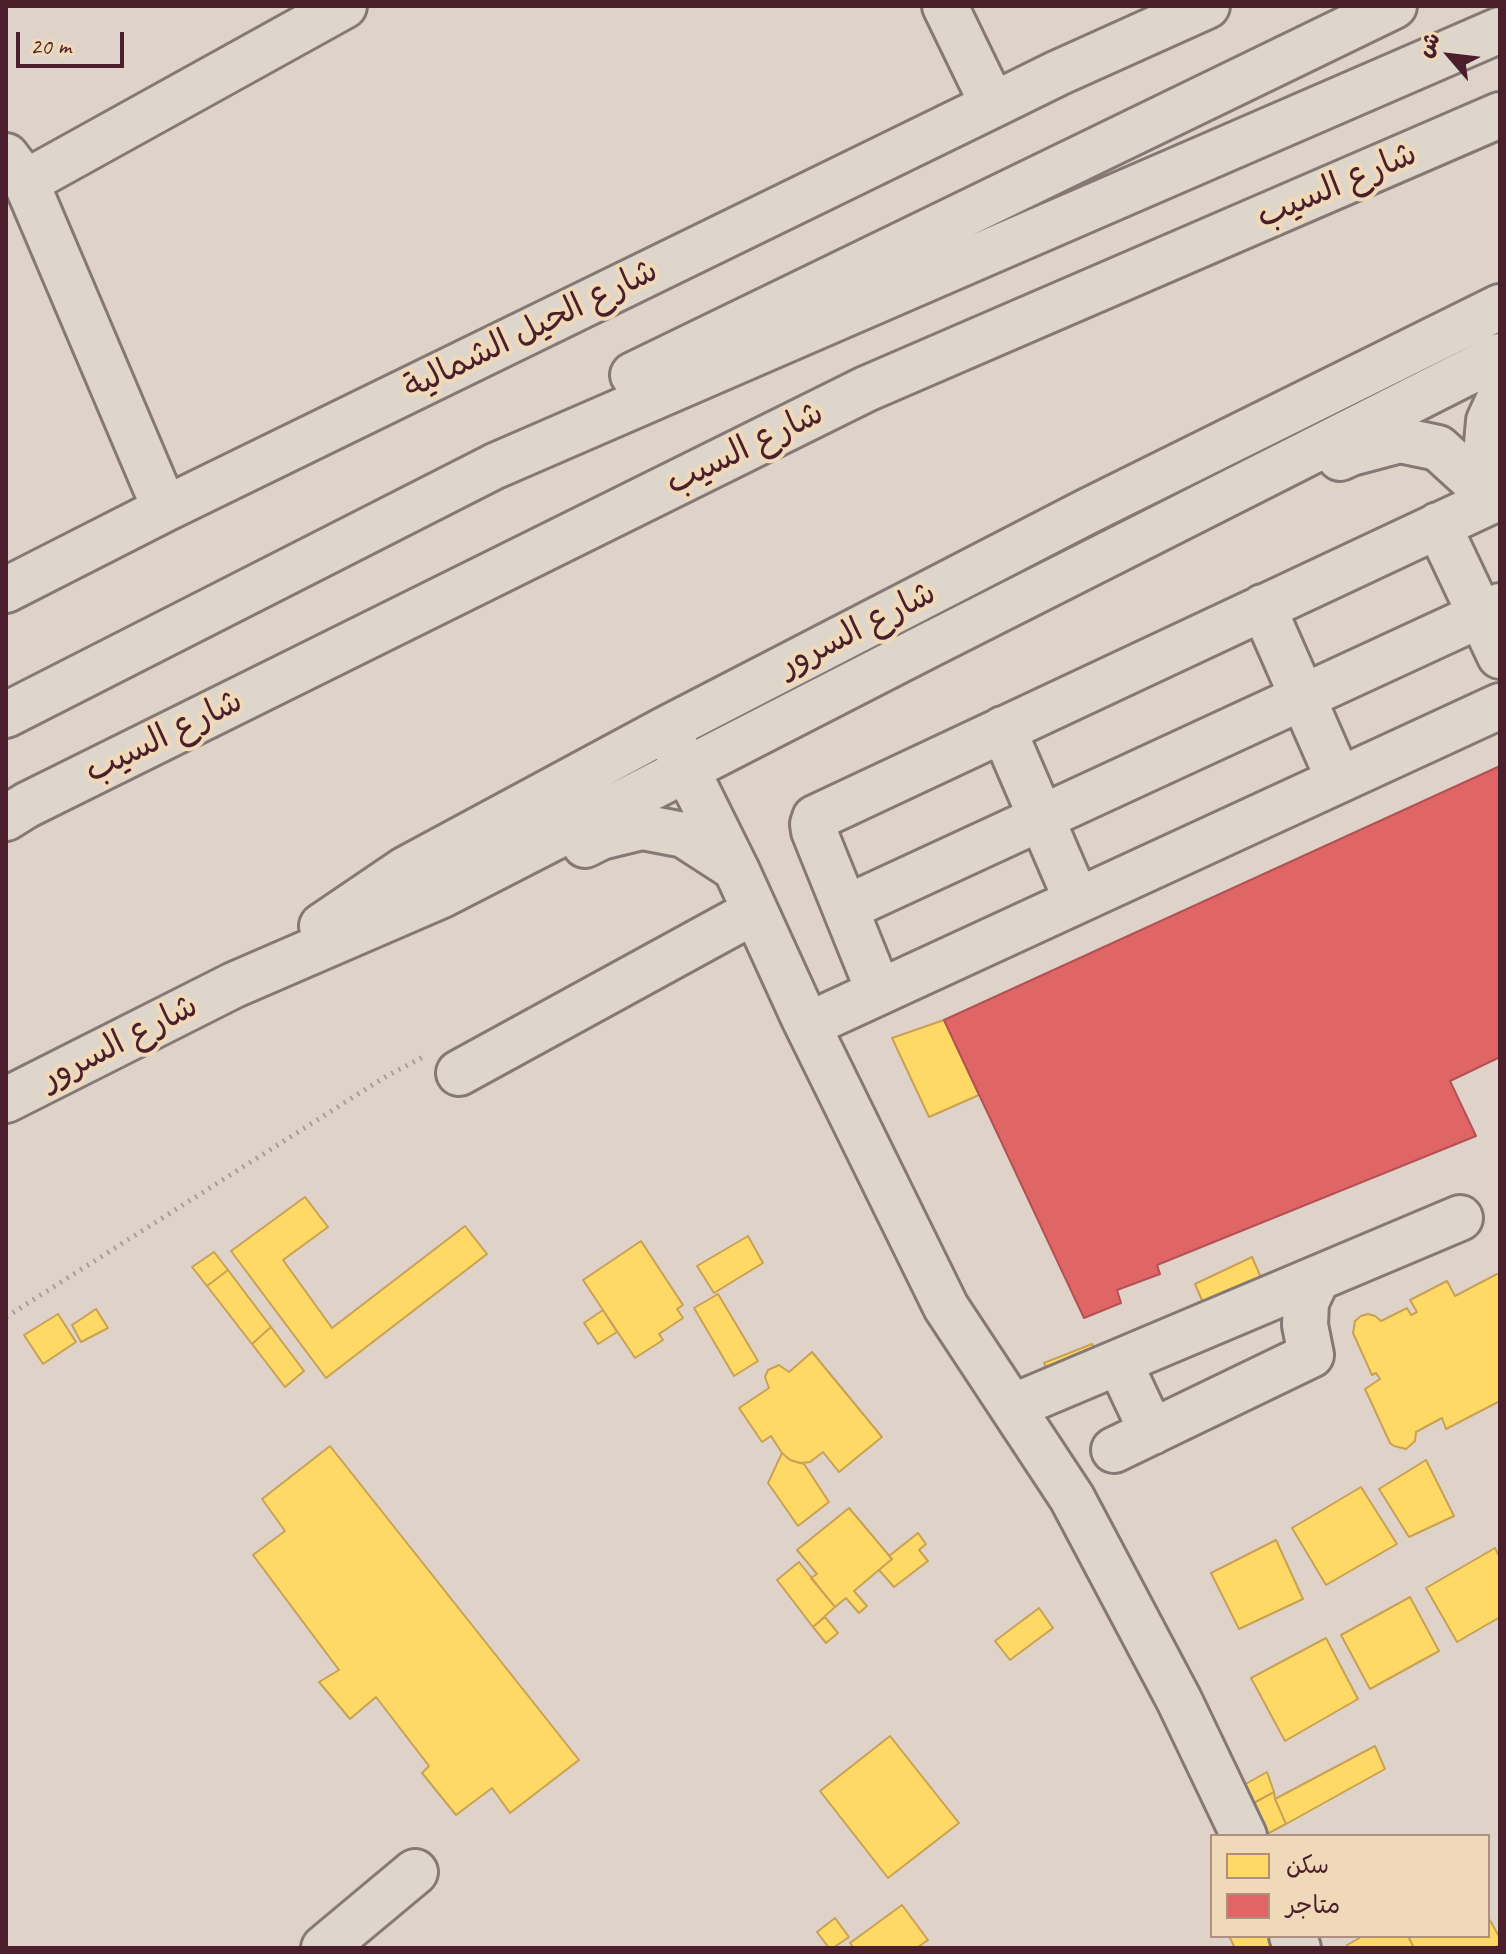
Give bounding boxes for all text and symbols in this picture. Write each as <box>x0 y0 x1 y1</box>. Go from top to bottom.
scale bar <box>20 16 128 66</box>
north arrow <box>1410 16 1490 96</box>
text: ش <box>1411 27 1447 62</box>
text: 20 m <box>30 31 71 61</box>
street label: شارع السيب <box>1251 134 1423 238</box>
street label: شارع الحيل الشمالية <box>397 251 665 409</box>
street label: شارع السيب <box>660 393 830 505</box>
street label: شارع السرور <box>773 573 943 687</box>
street label: شارع السيب <box>79 681 249 793</box>
street label: شارع السرور <box>35 986 205 1100</box>
legend <box>1210 1834 1490 1938</box>
text: سكن <box>1286 1850 1329 1880</box>
text: متاجر <box>1286 1890 1340 1920</box>

